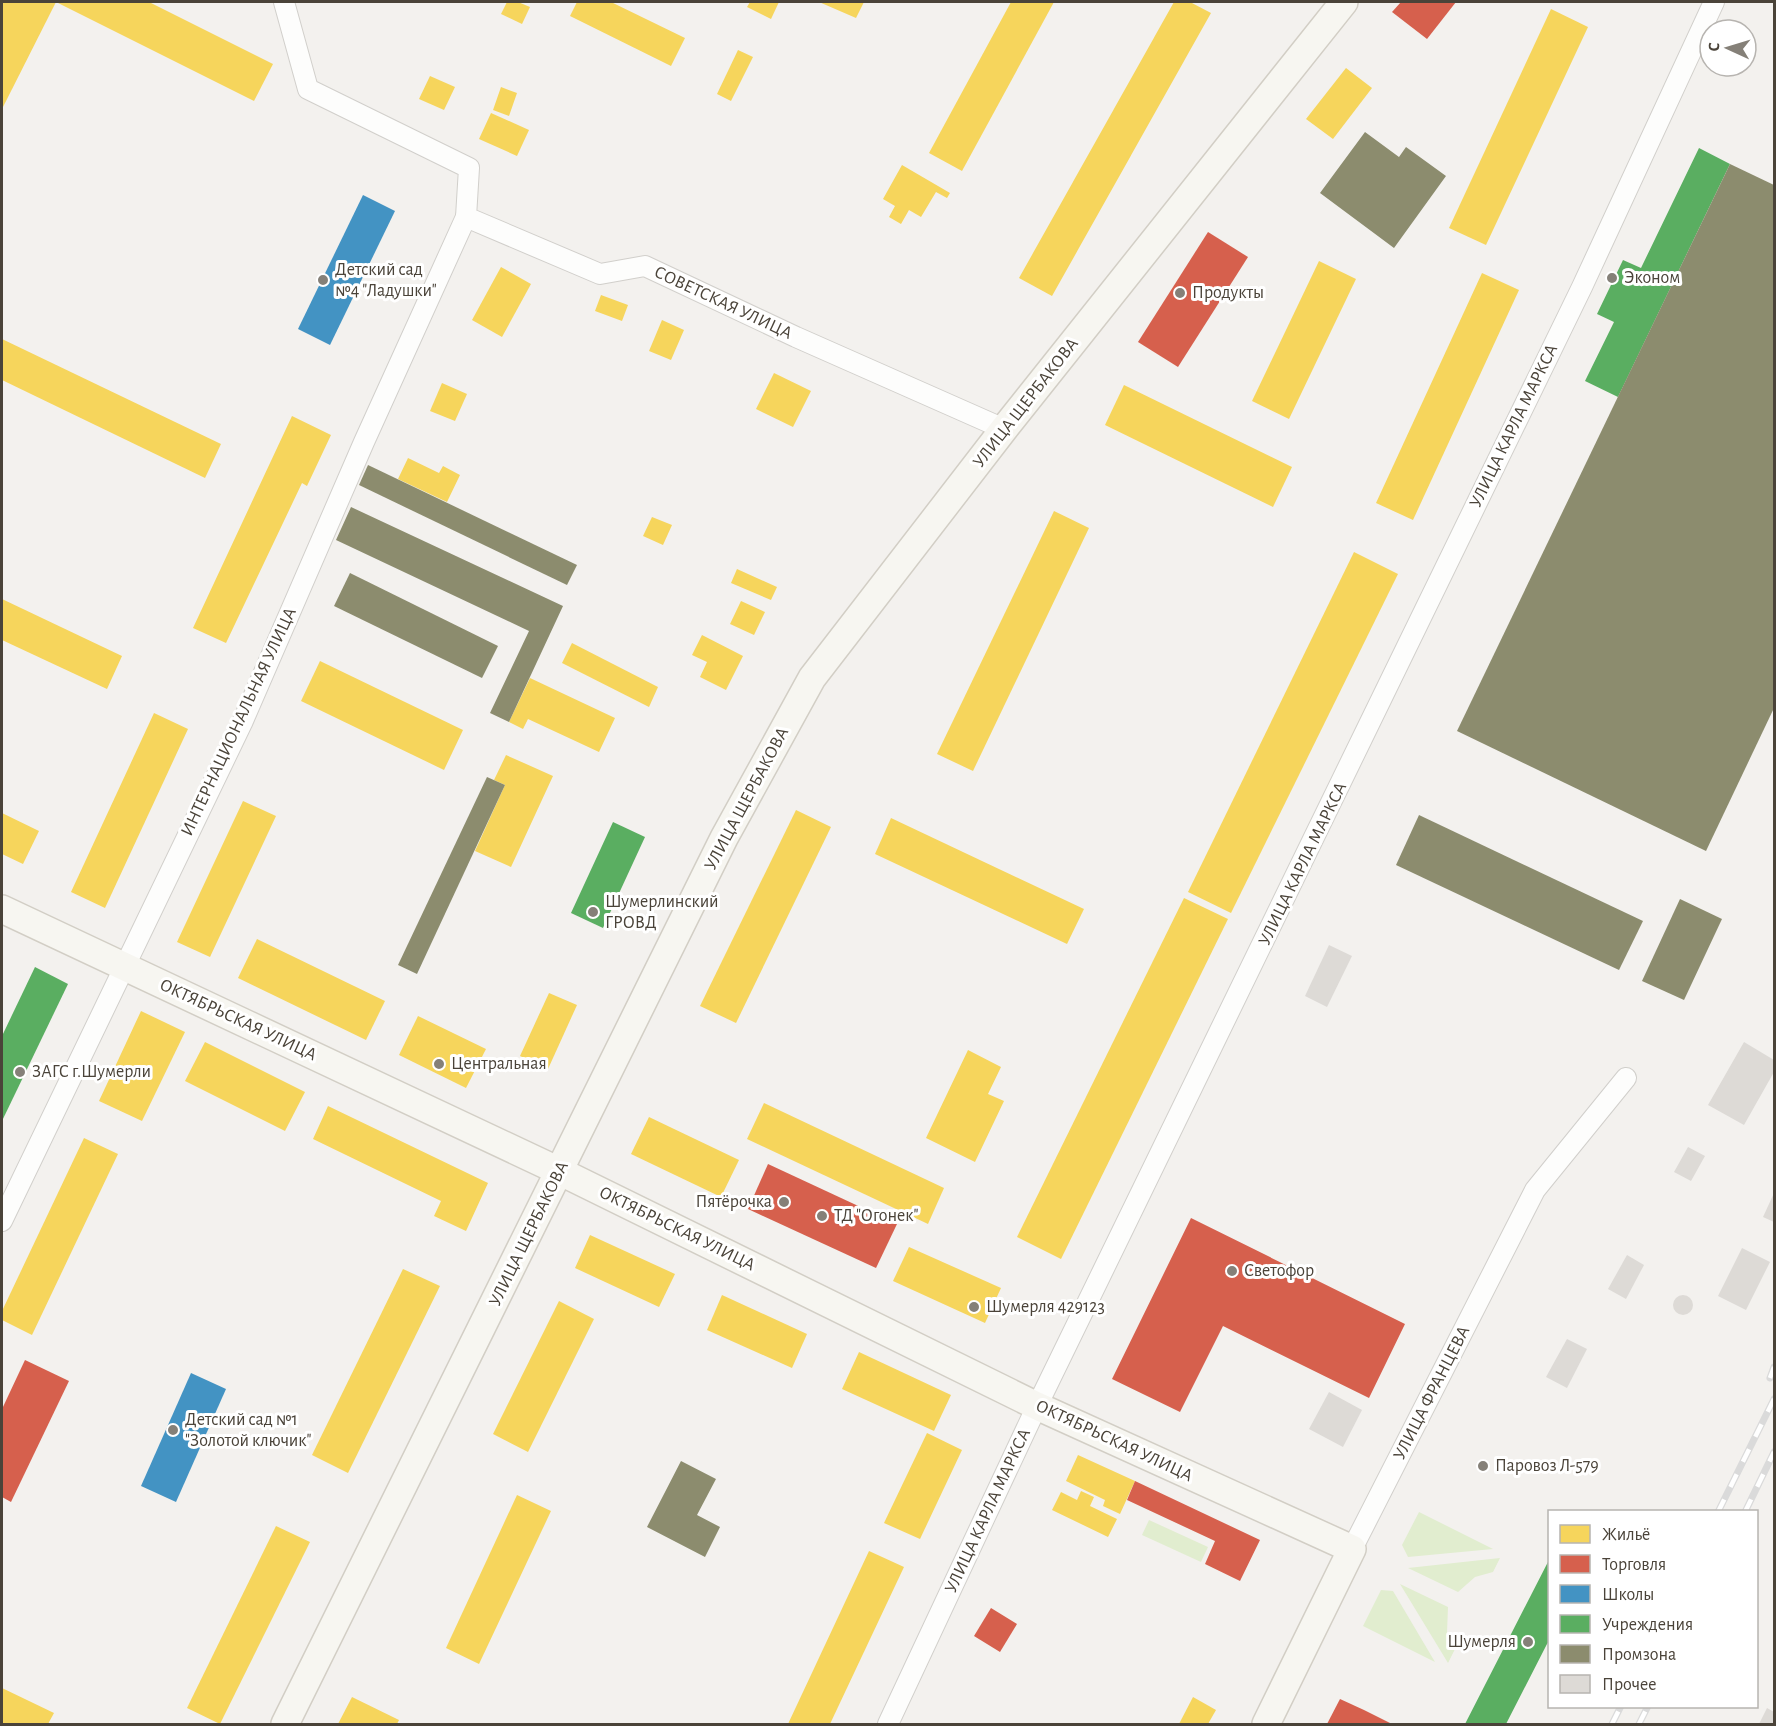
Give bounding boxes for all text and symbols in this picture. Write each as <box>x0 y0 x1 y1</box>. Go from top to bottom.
north arrow <box>1698 18 1758 78</box>
text: С <box>1706 42 1722 52</box>
place label: Детский сад №4 "Ладушки" <box>335 261 437 300</box>
street label: СОВЕТСКАЯ УЛИЦА <box>651 263 795 343</box>
place label: Эконом <box>1624 269 1680 287</box>
marker: Эконом <box>1605 271 1619 285</box>
marker: Детский сад №4 "Ладушки" <box>316 273 330 287</box>
place label: Продукты <box>1192 284 1264 302</box>
marker: Продукты <box>1173 286 1187 300</box>
street label: УЛИЦА ЩЕРБАКОВА <box>970 335 1082 471</box>
street label: УЛИЦА КАРЛА МАРКСА <box>1467 341 1562 510</box>
street label: ИНТЕРНАЦИОНАЛЬНАЯ УЛИЦА <box>178 605 300 839</box>
street label: УЛИЦА ЩЕРБАКОВА <box>702 724 792 873</box>
street label: УЛИЦА КАРЛА МАРКСА <box>1256 779 1351 948</box>
place label: Шумерлинский ГРОВД <box>605 893 719 932</box>
marker: Шумерлинский ГРОВД <box>586 905 600 919</box>
street label: ОКТЯБРЬСКАЯ УЛИЦА <box>157 976 320 1064</box>
place label: Центральная <box>451 1055 547 1073</box>
marker: Центральная <box>432 1057 446 1071</box>
place label: ЗАГС г.Шумерли <box>32 1063 151 1081</box>
marker: ЗАГС г.Шумерли <box>13 1065 27 1079</box>
street label: УЛИЦА ЩЕРБАКОВА <box>486 1158 572 1309</box>
street label: ОКТЯБРЬСКАЯ УЛИЦА <box>596 1183 758 1275</box>
place label: Пятёрочка <box>695 1193 772 1211</box>
marker: Пятёрочка <box>777 1195 791 1209</box>
place label: ТД "Огонек" <box>834 1207 919 1225</box>
marker: ТД "Огонек" <box>815 1209 829 1223</box>
place label: Светофор <box>1244 1262 1314 1280</box>
marker: Светофор <box>1225 1264 1239 1278</box>
place label: Шумерля 429123 <box>986 1298 1105 1316</box>
marker: Шумерля 429123 <box>967 1300 981 1314</box>
street label: УЛИЦА ФРАНЦЕВА <box>1391 1323 1474 1463</box>
street label: ОКТЯБРЬСКАЯ УЛИЦА <box>1033 1397 1196 1485</box>
place label: Детский сад №1 "Золотой ключик" <box>185 1411 312 1450</box>
marker: Детский сад №1 "Золотой ключик" <box>166 1423 180 1437</box>
street label: УЛИЦА КАРЛА МАРКСА <box>942 1426 1034 1596</box>
place label: Паровоз Л-579 <box>1495 1457 1599 1475</box>
marker: Паровоз Л-579 <box>1476 1459 1490 1473</box>
legend <box>1548 1510 1758 1708</box>
text: Жильё <box>1602 1526 1650 1544</box>
text: Торговля <box>1602 1556 1666 1574</box>
text: Школы <box>1602 1586 1654 1604</box>
text: Учреждения <box>1602 1616 1693 1634</box>
place label: Шумерля <box>1447 1633 1516 1651</box>
marker: Шумерля <box>1521 1635 1535 1649</box>
text: Промзона <box>1602 1646 1676 1664</box>
text: Прочее <box>1602 1676 1657 1694</box>

